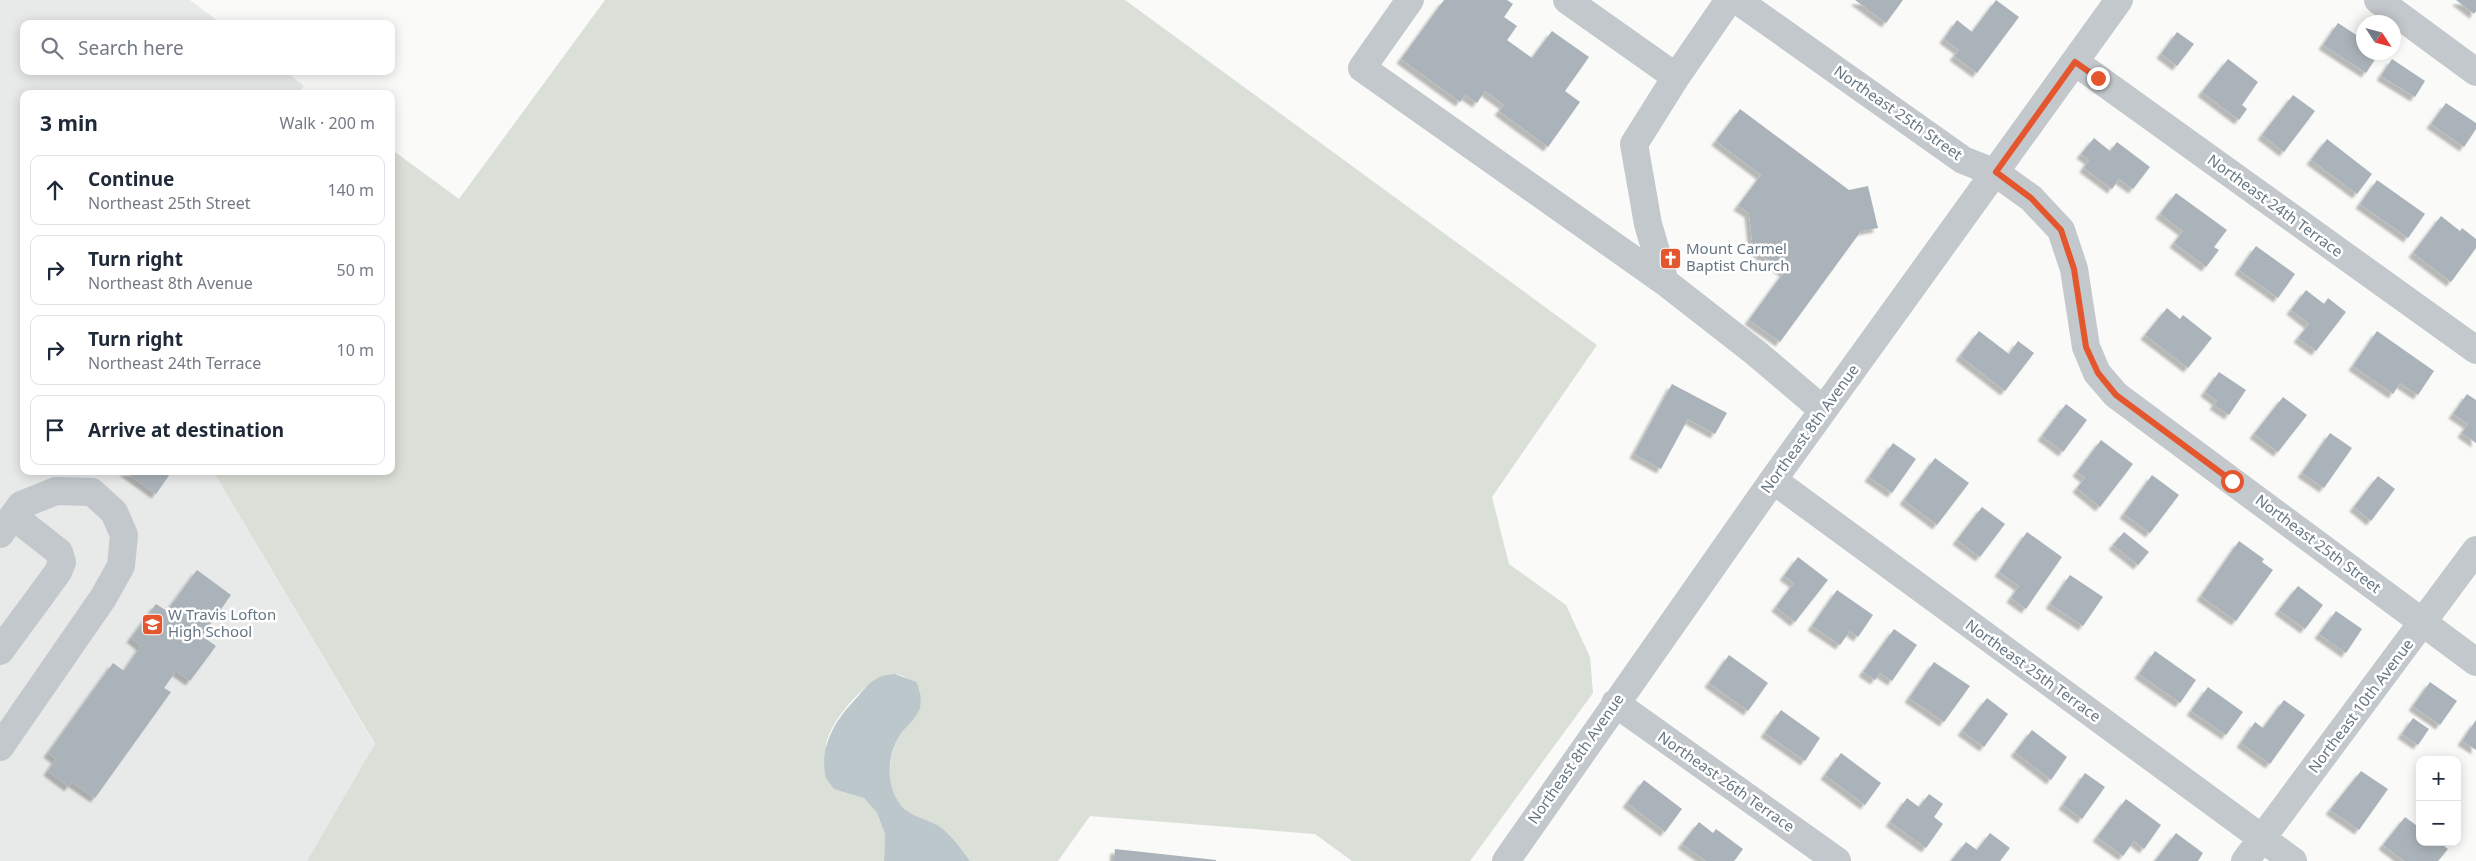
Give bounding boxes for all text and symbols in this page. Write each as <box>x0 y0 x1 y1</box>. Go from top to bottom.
north arrow <box>2356 15 2401 60</box>
search box <box>20 20 395 75</box>
icon: search <box>38 34 66 62</box>
text: Search here <box>78 35 184 61</box>
street label: Northeast 25th Street <box>1830 60 1967 164</box>
route end <box>2087 67 2110 90</box>
text: 3 min <box>40 109 98 137</box>
text: Walk · 200 m <box>280 112 375 134</box>
street label: Northeast 24th Terrace <box>2204 149 2347 261</box>
text: Continue <box>88 166 174 192</box>
icon: ahead <box>41 176 69 204</box>
text: 140 m <box>327 179 374 201</box>
text: Northeast 25th Street <box>88 192 251 214</box>
place label: Mount Carmel Baptist Church <box>1686 238 1790 275</box>
text: Turn right <box>88 246 183 272</box>
church icon: Mount Carmel Baptist Church <box>1658 246 1682 270</box>
icon: right <box>41 256 69 284</box>
text: 50 m <box>337 259 374 281</box>
text: Northeast 8th Avenue <box>88 272 253 294</box>
text: Turn right <box>88 326 183 352</box>
icon: right <box>41 336 69 364</box>
text: 10 m <box>337 339 374 361</box>
text: Northeast 24th Terrace <box>88 352 261 374</box>
street label: Northeast 8th Avenue <box>1756 360 1863 497</box>
icon: arrive <box>41 416 69 444</box>
text: Arrive at destination <box>88 417 284 443</box>
route start <box>2221 470 2244 493</box>
street label: Northeast 25th Street <box>2252 489 2386 597</box>
place label: W Travis Lofton High School <box>168 604 276 641</box>
school or university icon: W Travis Lofton High School <box>140 612 164 636</box>
street label: Northeast 25th Terrace <box>1962 614 2105 726</box>
street label: Northeast 10th Avenue <box>2303 634 2417 777</box>
street label: Northeast 8th Avenue <box>1523 689 1628 827</box>
street label: Northeast 26th Terrace <box>1654 726 1799 836</box>
map controls <box>2416 756 2461 846</box>
button: + <box>2416 756 2461 801</box>
button: − <box>2416 801 2461 846</box>

